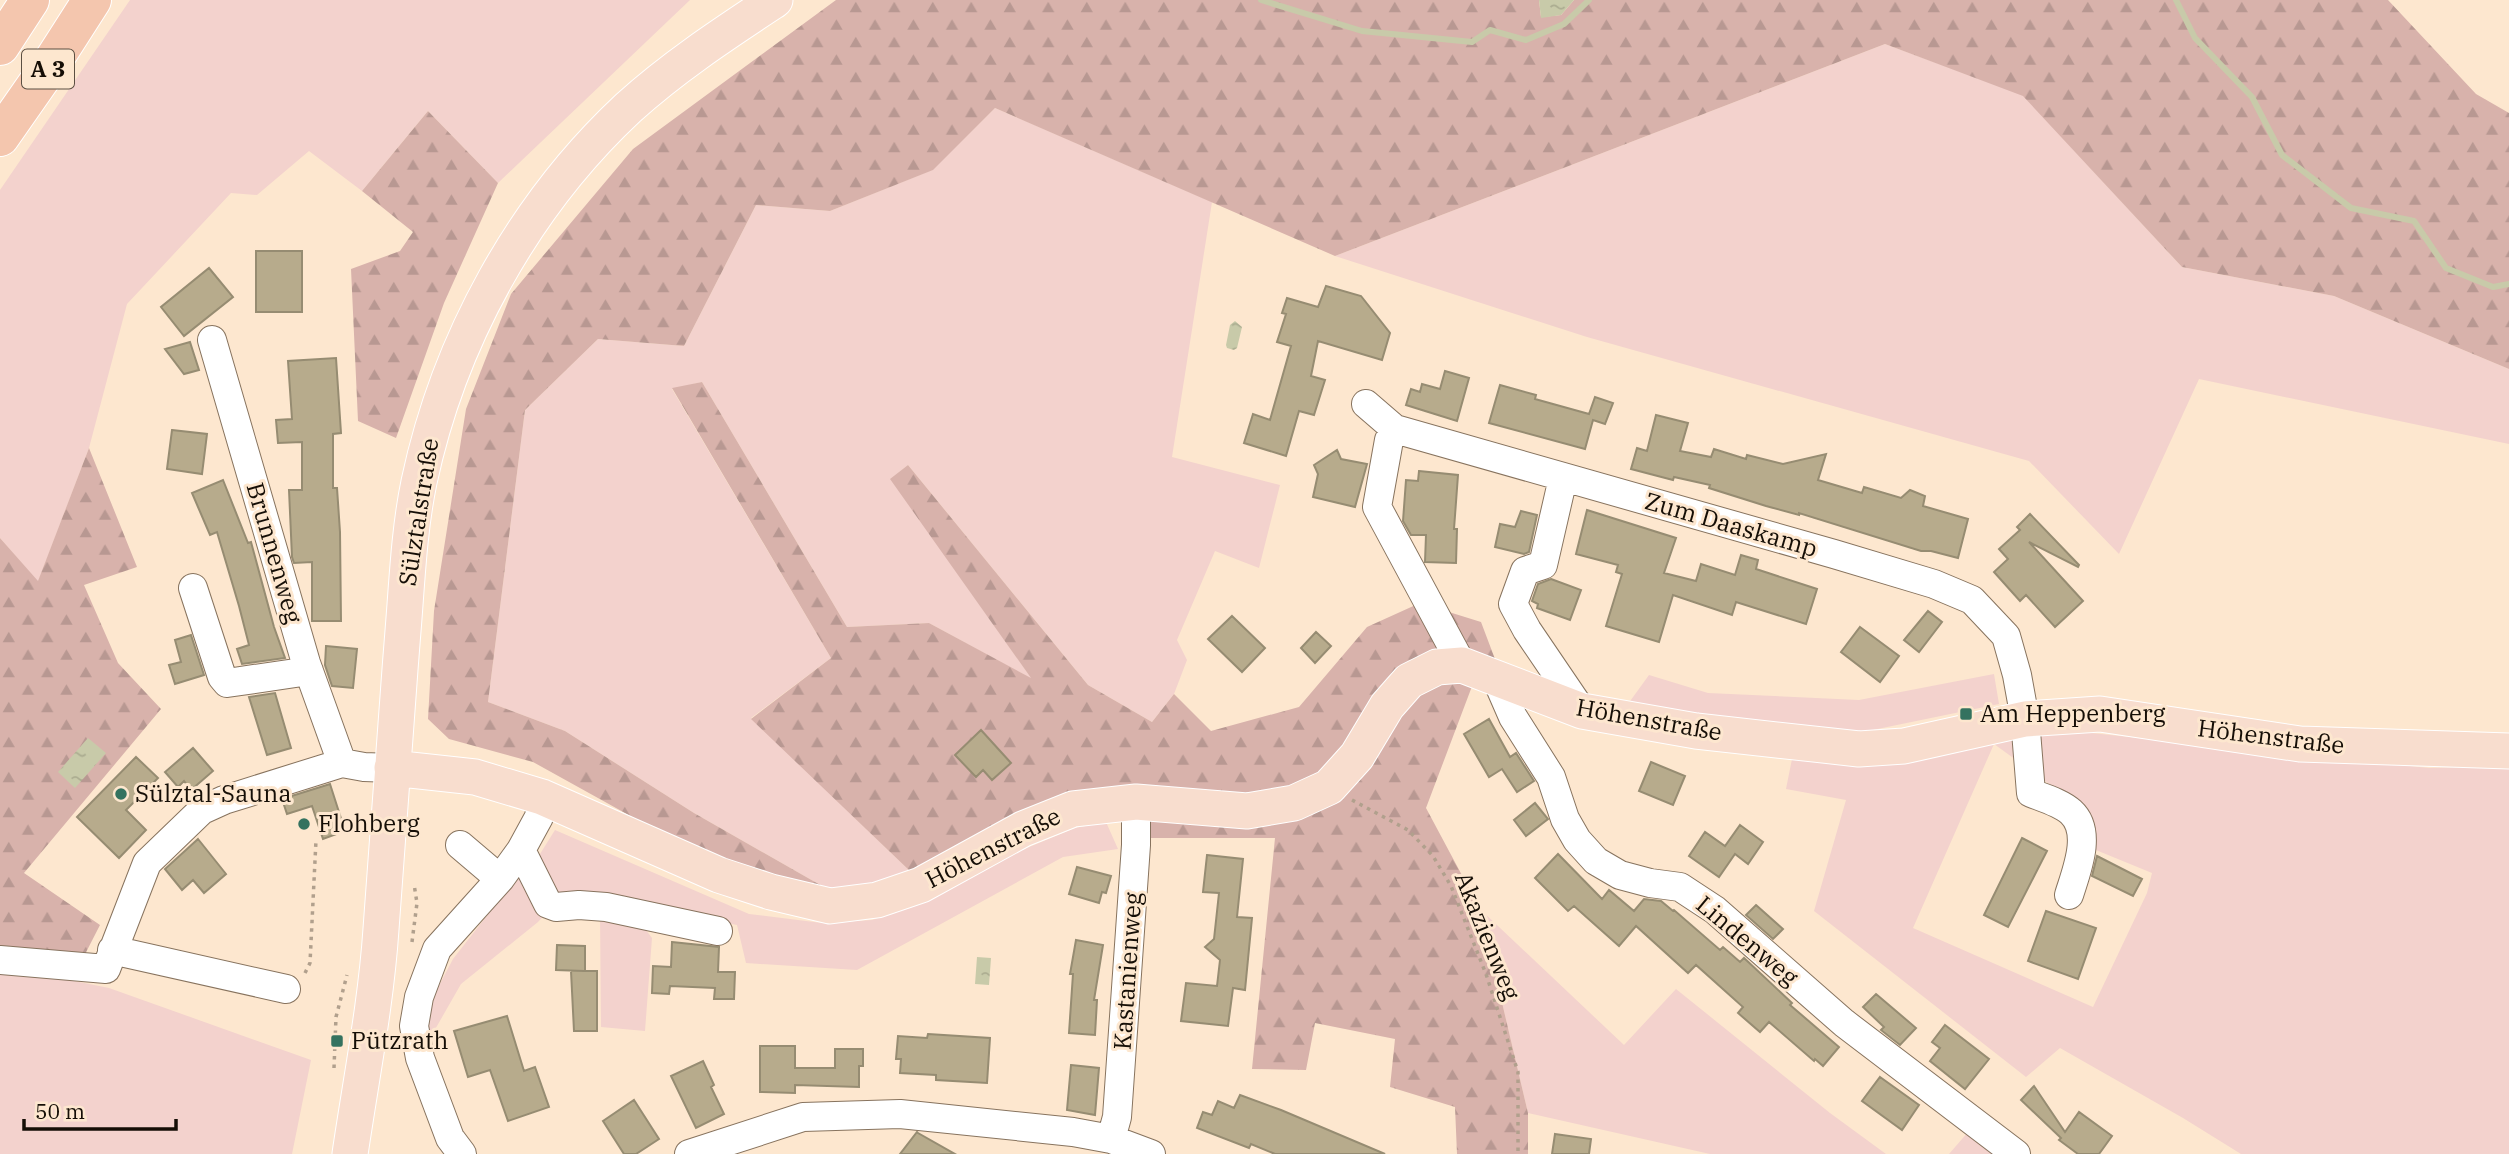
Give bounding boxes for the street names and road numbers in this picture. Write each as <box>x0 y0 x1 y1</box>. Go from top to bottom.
road number: A 3 <box>22 50 74 88</box>
street label: Sülztalstraße <box>391 436 445 588</box>
street label: Brunnenweg <box>240 479 310 627</box>
street label: Zum Daaskamp <box>1641 484 1821 564</box>
street label: Höhenstraße <box>1574 690 1725 748</box>
street label: Höhenstraße <box>2196 711 2346 761</box>
street label: Höhenstraße <box>920 799 1066 895</box>
street label: Akazienweg <box>1448 867 1528 1004</box>
street label: Lindenweg <box>1690 888 1805 992</box>
street label: Kastanienweg <box>1106 891 1148 1051</box>

